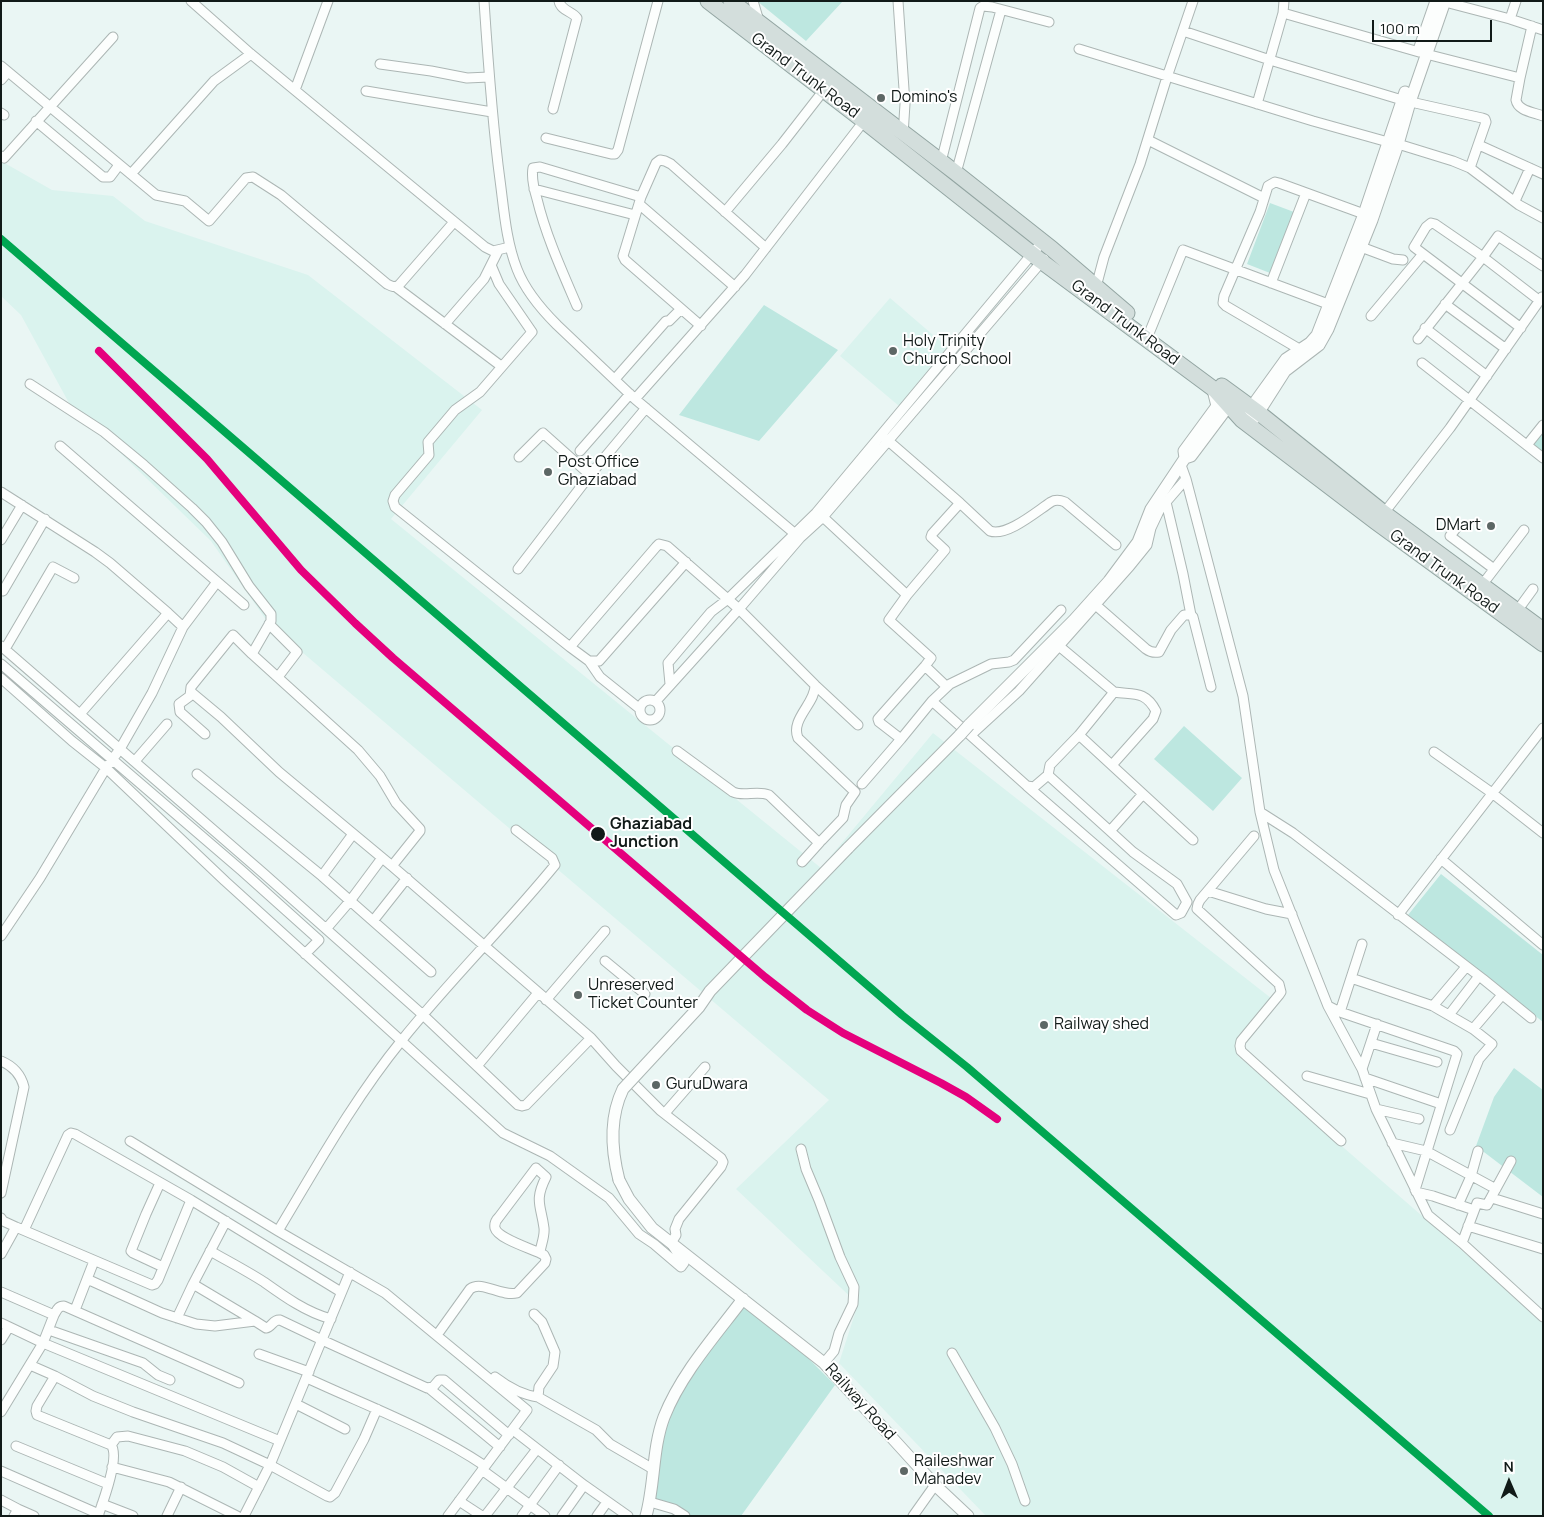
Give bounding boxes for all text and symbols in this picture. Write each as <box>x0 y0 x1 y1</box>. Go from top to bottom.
scale bar <box>1374 10 1494 42</box>
text: 100 m <box>1380 18 1420 39</box>
street label: Grand Trunk Road <box>747 29 863 123</box>
place label: Domino's <box>891 88 957 108</box>
marker: Domino's <box>875 92 887 104</box>
street label: Grand Trunk Road <box>1067 276 1183 370</box>
place label: Holy Trinity Church School <box>903 332 1012 370</box>
marker: Holy Trinity Church School <box>887 345 899 357</box>
place label: Post Office Ghaziabad <box>558 453 639 491</box>
marker: Post Office Ghaziabad <box>542 466 554 478</box>
place label: DMart <box>1436 516 1481 536</box>
marker: DMart <box>1485 520 1497 532</box>
street label: Grand Trunk Road <box>1386 526 1502 618</box>
place label: Ghaziabad Junction <box>610 815 692 853</box>
marker: Ghaziabad Junction <box>589 825 607 843</box>
place label: Unreserved Ticket Counter <box>588 976 698 1014</box>
marker: Unreserved Ticket Counter <box>572 989 584 1001</box>
place label: Railway shed <box>1054 1015 1149 1035</box>
marker: Railway shed <box>1038 1019 1050 1031</box>
place label: GuruDwara <box>666 1075 748 1095</box>
marker: GuruDwara <box>650 1079 662 1091</box>
street label: Railway Road <box>821 1360 899 1444</box>
place label: Raileshwar Mahadev <box>914 1452 994 1490</box>
north arrow <box>1484 1457 1534 1507</box>
text: N <box>1504 1457 1514 1476</box>
marker: Raileshwar Mahadev <box>898 1465 910 1477</box>

